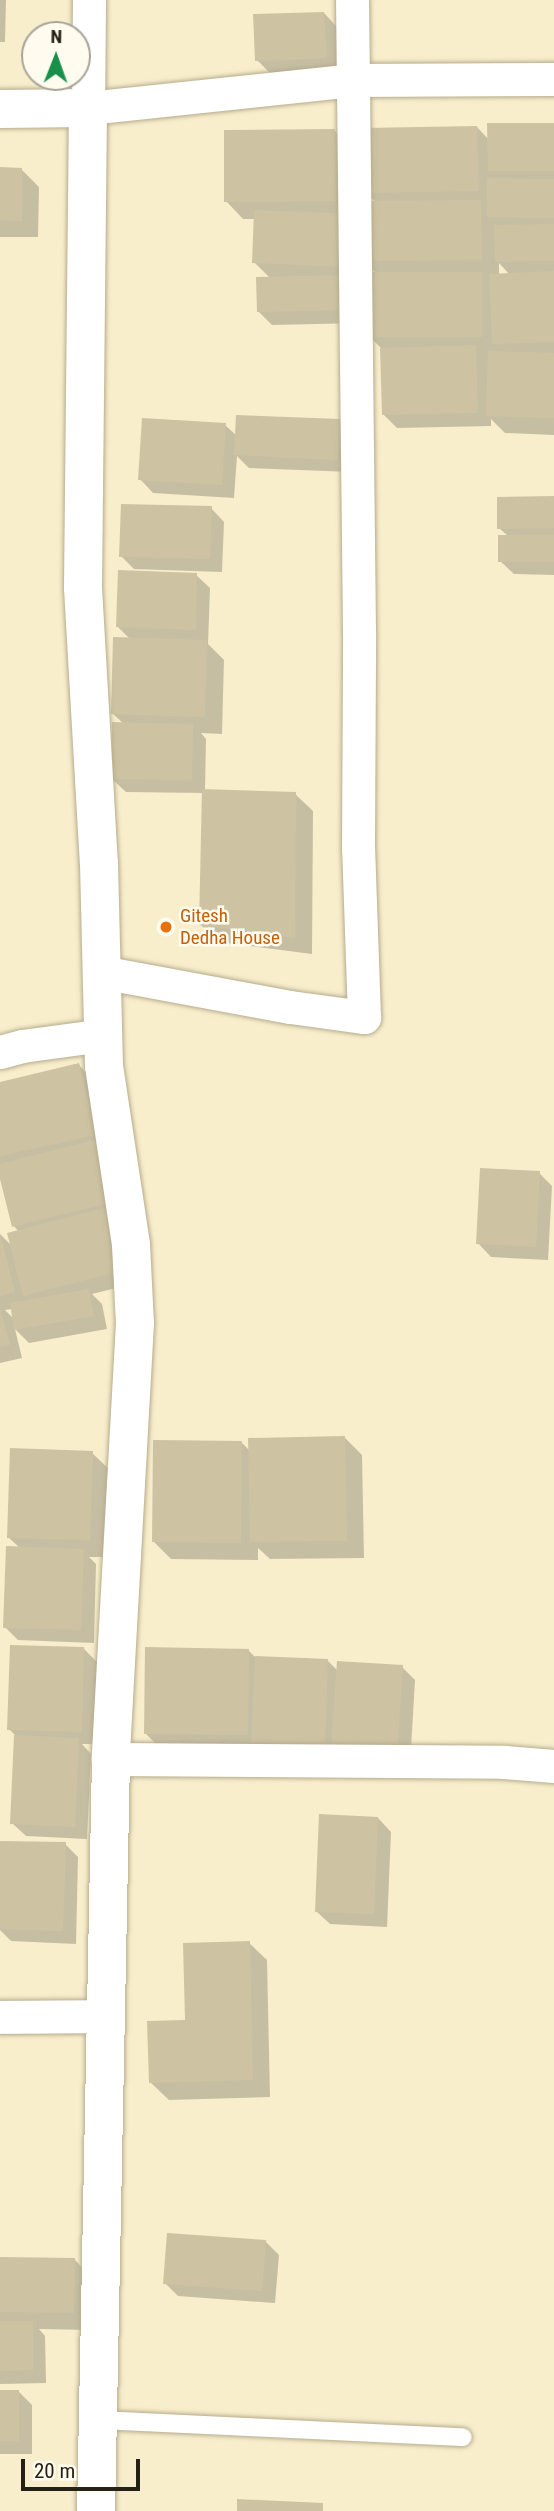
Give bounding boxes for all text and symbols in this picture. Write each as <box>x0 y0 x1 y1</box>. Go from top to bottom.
north arrow <box>21 21 91 91</box>
text: N <box>50 25 62 48</box>
place label: Gitesh Dedha House <box>180 905 280 949</box>
marker: Gitesh Dedha House <box>158 919 174 935</box>
scale bar <box>24 2444 144 2488</box>
text: 20 m <box>34 2459 75 2483</box>

